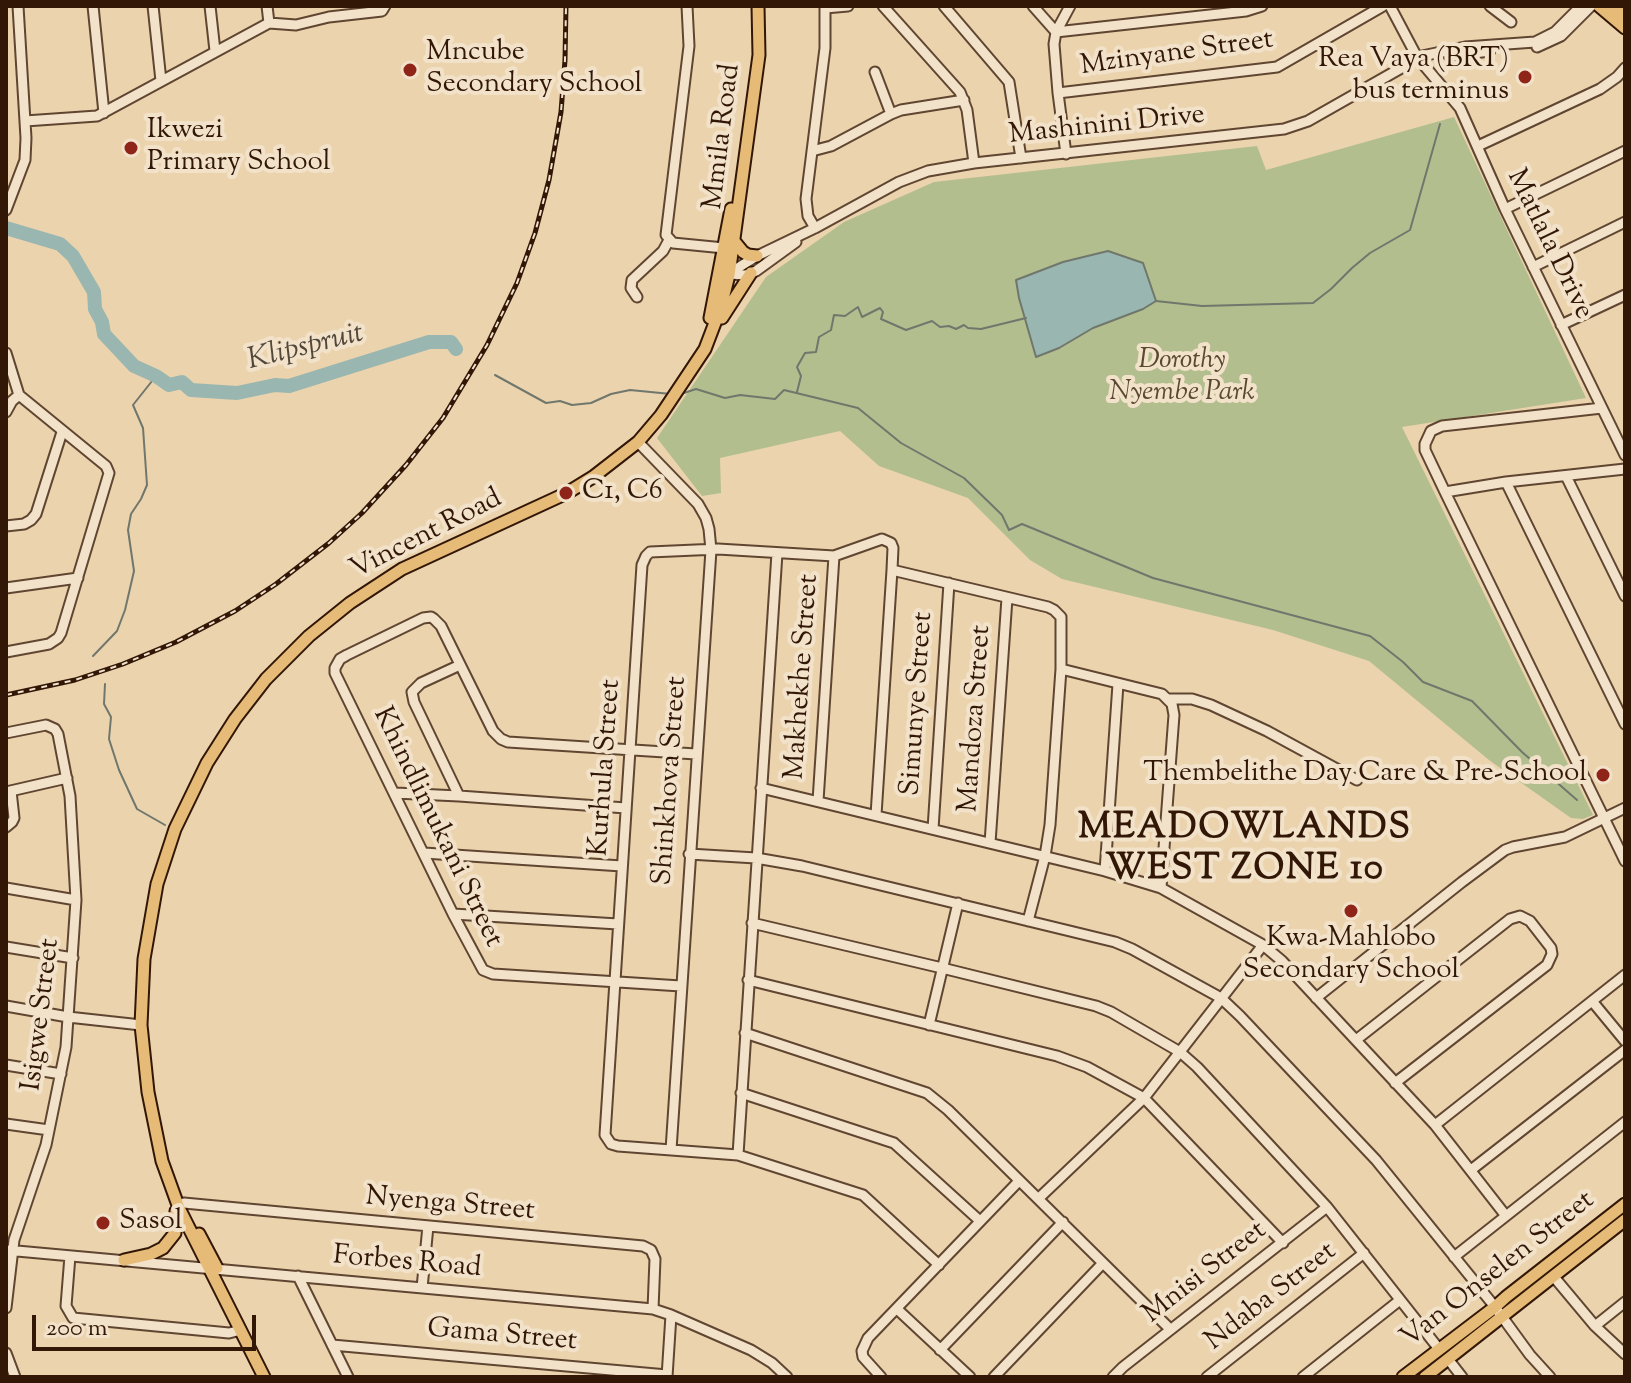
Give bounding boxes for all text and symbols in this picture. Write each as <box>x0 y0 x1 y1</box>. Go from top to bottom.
street label: Mzinyane Street <box>1078 25 1276 85</box>
place label: Mncube Secondary School <box>426 37 642 103</box>
place label: Rea Vaya (BRT) bus terminus <box>1318 44 1509 110</box>
marker: Mncube Secondary School <box>401 61 419 79</box>
street label: Mmila Road <box>698 62 750 212</box>
marker: Rea Vaya (BRT) bus terminus <box>1516 68 1534 86</box>
street label: Mashinini Drive <box>1008 100 1206 154</box>
place label: Ikwezi Primary School <box>147 115 331 181</box>
marker: Ikwezi Primary School <box>122 139 140 157</box>
street label: Matlala Drive <box>1497 165 1599 325</box>
water label: Klipspruit <box>244 317 368 381</box>
park label: Dorothy Nyembe Park <box>1109 345 1255 411</box>
place label: C1, C6 <box>582 476 663 510</box>
street label: Vincent Road <box>346 483 508 589</box>
marker: C1, C6 <box>557 484 575 502</box>
street label: Makhekhe Street <box>780 573 828 781</box>
street label: Simunye Street <box>896 611 942 797</box>
street label: Mandoza Street <box>954 624 1000 814</box>
street label: Shinkhova Street <box>648 675 696 887</box>
street label: Kurhula Street <box>584 679 630 857</box>
street label: Khindlimukani Street <box>363 703 509 953</box>
place label: Thembelithe Day Care & Pre-School <box>1143 758 1587 792</box>
marker: Thembelithe Day Care & Pre-School <box>1594 766 1612 784</box>
district label: MEADOWLANDS WEST ZONE 10 <box>1078 809 1412 894</box>
marker: Kwa-Mahlobo Secondary School <box>1342 902 1360 920</box>
place label: Kwa-Mahlobo Secondary School <box>1243 923 1459 989</box>
street label: Isigwe Street <box>17 937 69 1093</box>
street label: Nyenga Street <box>364 1182 536 1230</box>
street label: Van Onselen Street <box>1396 1185 1602 1357</box>
place label: Sasol <box>119 1206 183 1240</box>
marker: Sasol <box>94 1214 112 1232</box>
street label: Mnisi Street <box>1138 1215 1274 1333</box>
street label: Ndaba Street <box>1200 1236 1344 1360</box>
street label: Forbes Road <box>331 1241 483 1287</box>
scale bar <box>36 1299 260 1349</box>
text: 200 m <box>46 1312 108 1346</box>
street label: Gama Street <box>426 1314 578 1360</box>

